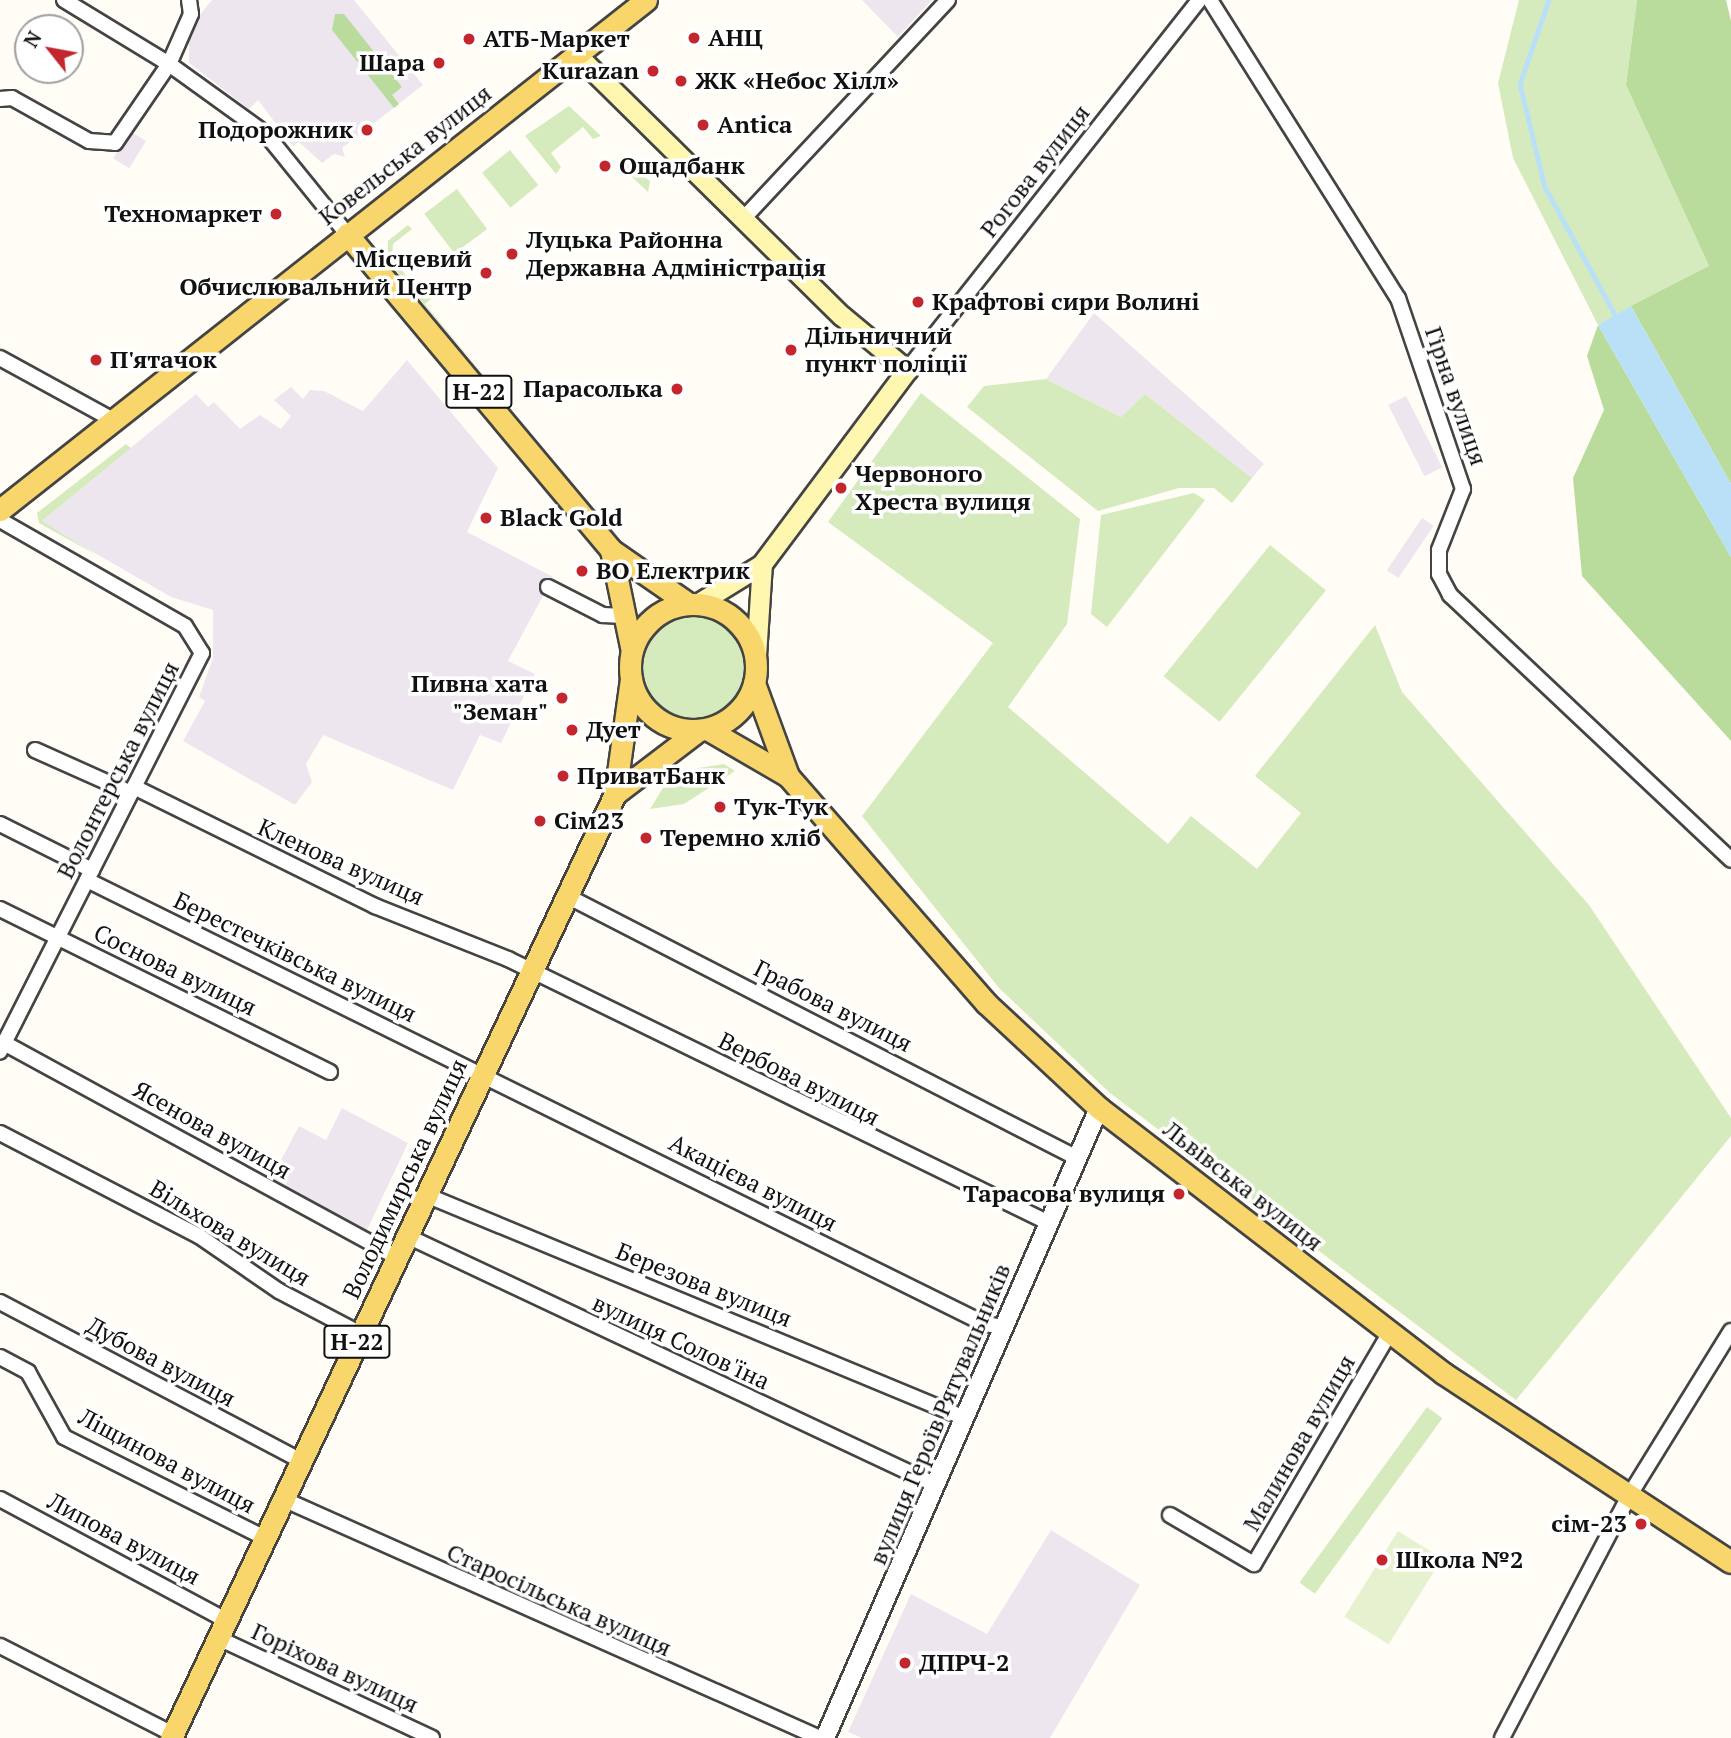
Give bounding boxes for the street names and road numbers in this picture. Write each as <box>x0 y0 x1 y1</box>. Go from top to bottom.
street label: Ковельська вулиця <box>313 79 497 231</box>
street label: Рогова вулиця <box>974 99 1096 243</box>
street label: Гірна вулиця <box>1419 323 1493 469</box>
road number: Н-22 <box>444 372 514 412</box>
street label: Волонтерська вулиця <box>51 657 185 883</box>
street label: Кленова вулиця <box>254 813 428 911</box>
street label: Берестечківська вулиця <box>169 886 421 1028</box>
street label: Соснова вулиця <box>89 918 261 1022</box>
street label: Грабова вулиця <box>749 954 917 1058</box>
street label: Вербова вулиця <box>714 1026 884 1132</box>
street label: Володимирська вулиця <box>337 1055 473 1303</box>
street label: Ясенова вулиця <box>128 1075 296 1185</box>
street label: Львівська вулиця <box>1158 1115 1328 1257</box>
street label: Акацієва вулиця <box>664 1128 842 1238</box>
street label: Вільхова вулиця <box>145 1174 315 1292</box>
street label: Березова вулиця <box>612 1237 796 1333</box>
street label: вулиця Героїв Рятувальників <box>863 1259 1017 1569</box>
street label: вулиця Солов'їна <box>588 1288 774 1396</box>
street label: Дубова вулиця <box>82 1311 240 1413</box>
road number: Н-22 <box>322 1322 392 1362</box>
street label: Малинова вулиця <box>1237 1350 1361 1536</box>
street label: Ліщинова вулиця <box>74 1402 260 1520</box>
street label: Липова вулиця <box>43 1487 205 1591</box>
street label: Старосільська вулиця <box>442 1537 676 1663</box>
street label: Горіхова вулиця <box>247 1617 423 1719</box>

